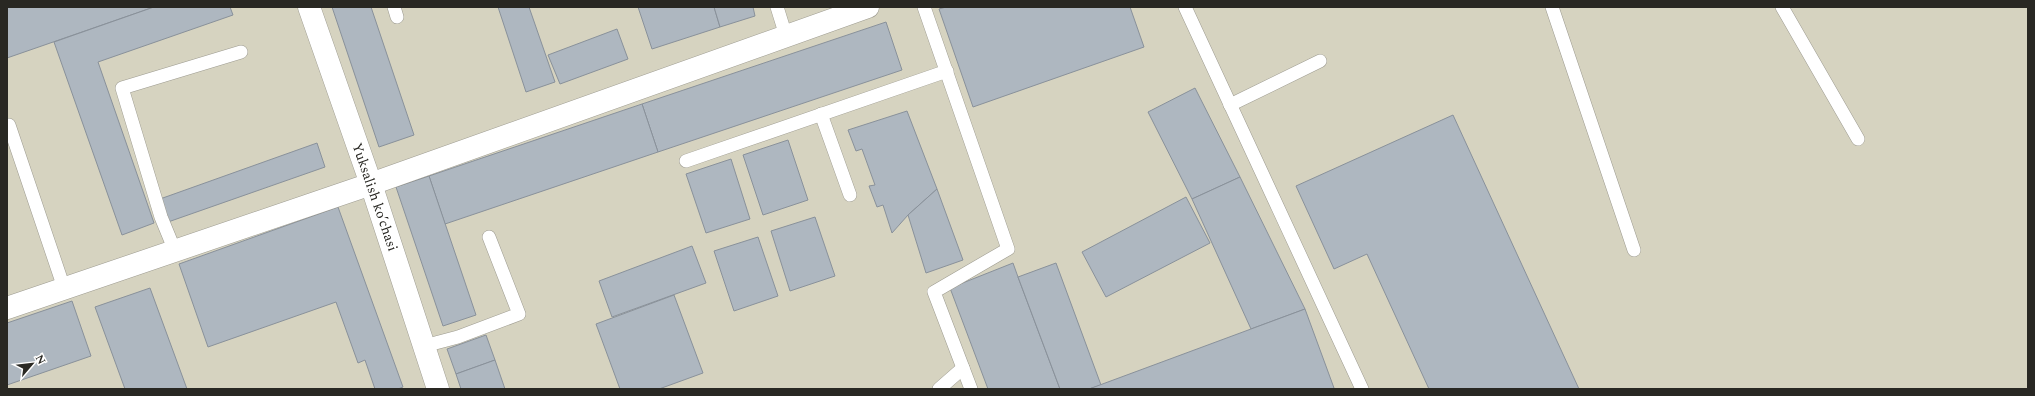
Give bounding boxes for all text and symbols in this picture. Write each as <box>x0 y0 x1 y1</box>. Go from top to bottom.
street label: Yuksalish ko’chasi <box>347 140 403 254</box>
north arrow <box>12 344 52 384</box>
text: N <box>31 352 50 368</box>

